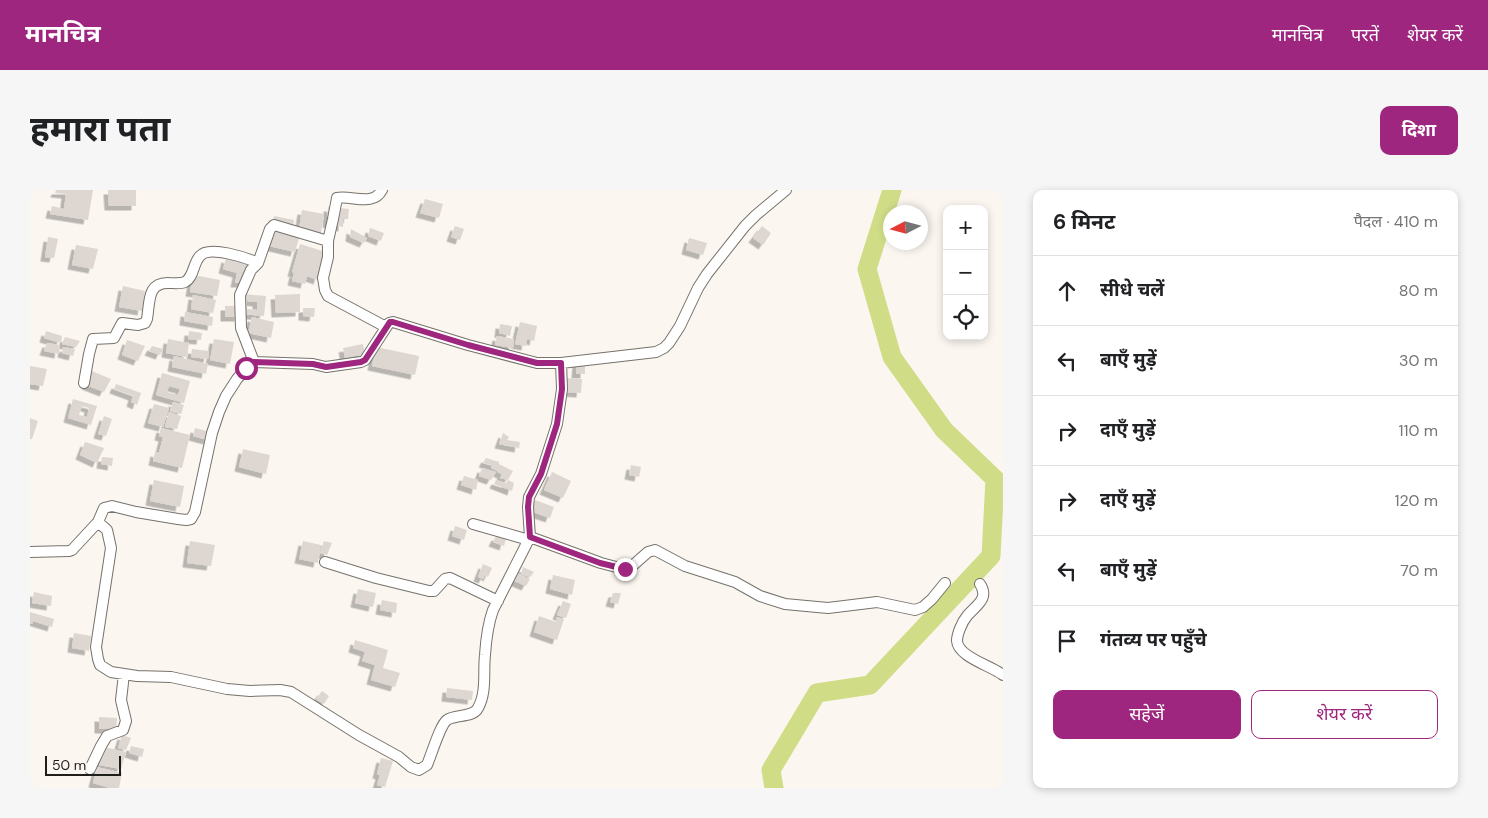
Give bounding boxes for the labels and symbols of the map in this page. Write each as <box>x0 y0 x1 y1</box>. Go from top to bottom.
north arrow <box>883 205 928 250</box>
route start <box>235 357 258 380</box>
route end <box>614 558 637 581</box>
scale bar <box>45 753 121 776</box>

